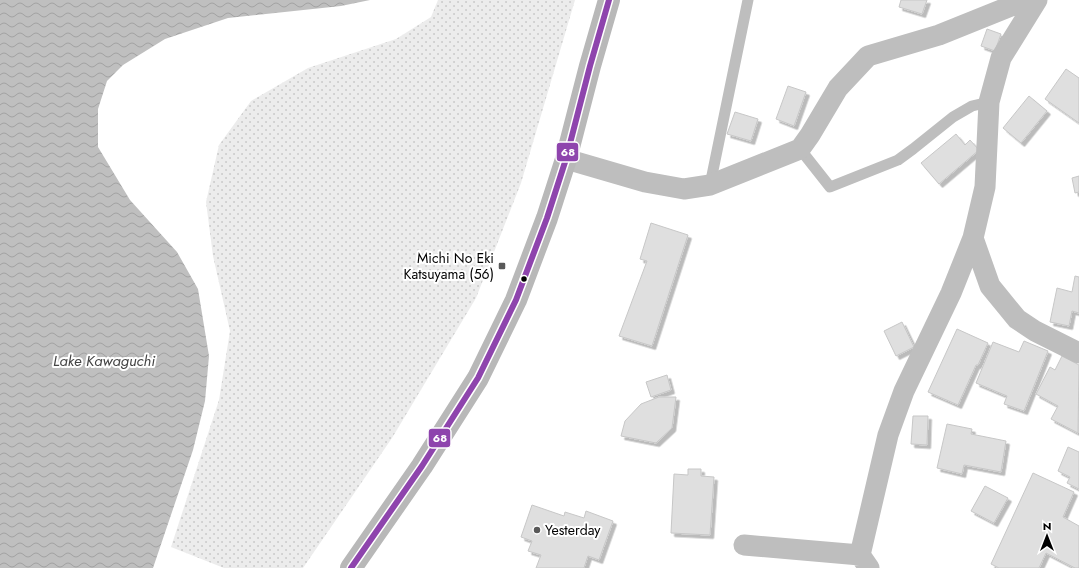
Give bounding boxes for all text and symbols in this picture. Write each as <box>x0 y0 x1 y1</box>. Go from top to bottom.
line badge: 68 <box>556 142 579 162</box>
text: 68 <box>561 144 575 160</box>
place label: Michi No Eki Katsuyama (56) <box>404 248 494 284</box>
marker: Michi No Eki Katsuyama (56) <box>497 261 507 271</box>
unlabelled marker <box>519 274 529 284</box>
water label: Lake Kawaguchi <box>53 350 155 372</box>
line badge: 68 <box>428 428 451 448</box>
text: 68 <box>433 430 447 446</box>
north arrow <box>1027 516 1067 556</box>
text: N <box>1043 518 1051 534</box>
place label: Yesterday <box>545 520 601 540</box>
marker: Yesterday <box>532 525 542 535</box>

